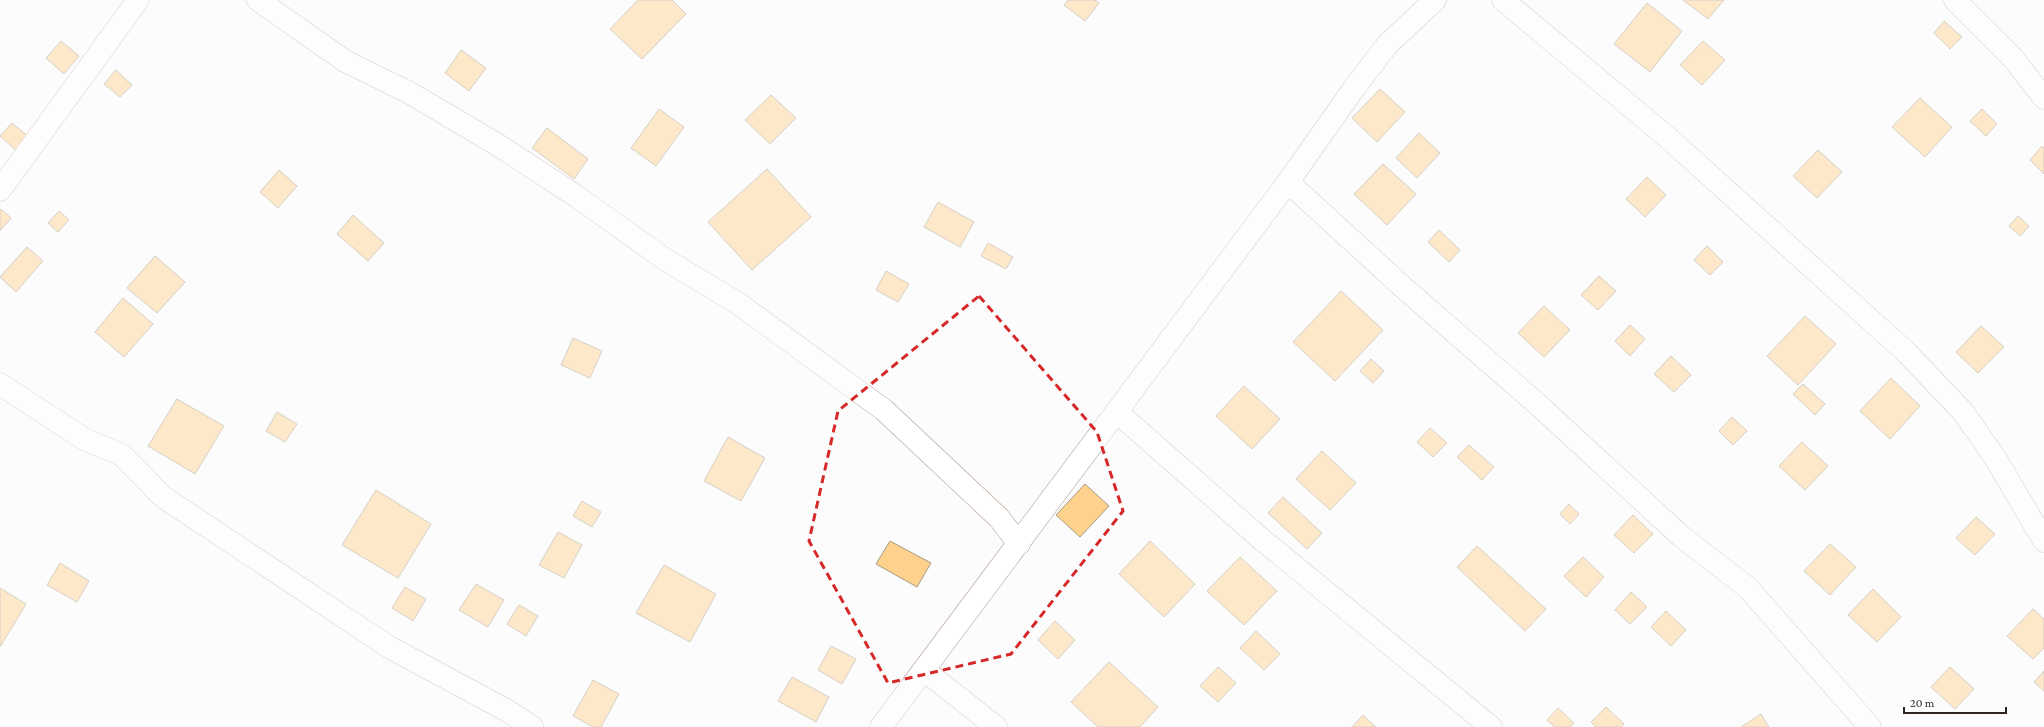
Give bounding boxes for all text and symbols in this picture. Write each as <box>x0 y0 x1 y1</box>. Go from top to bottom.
scale bar <box>1904 689 2006 715</box>
text: 20 m <box>1910 696 1935 710</box>

